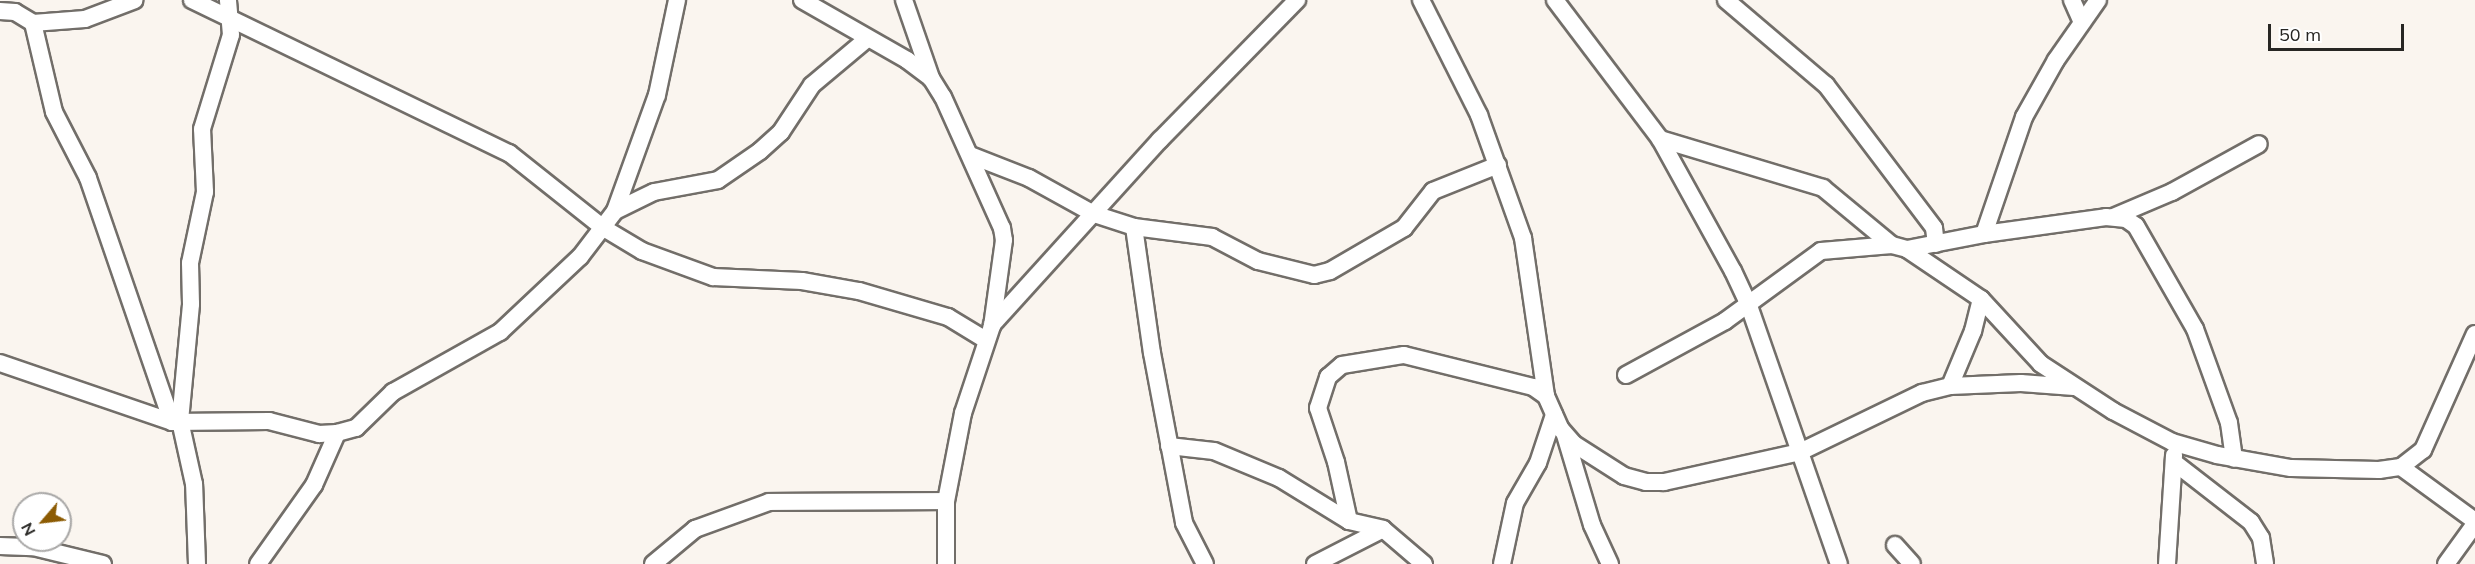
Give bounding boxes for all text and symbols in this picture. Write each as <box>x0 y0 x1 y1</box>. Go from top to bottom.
scale bar <box>2271 12 2408 50</box>
text: 50 m <box>2279 23 2321 46</box>
north arrow <box>12 492 72 552</box>
text: N <box>16 519 40 540</box>

